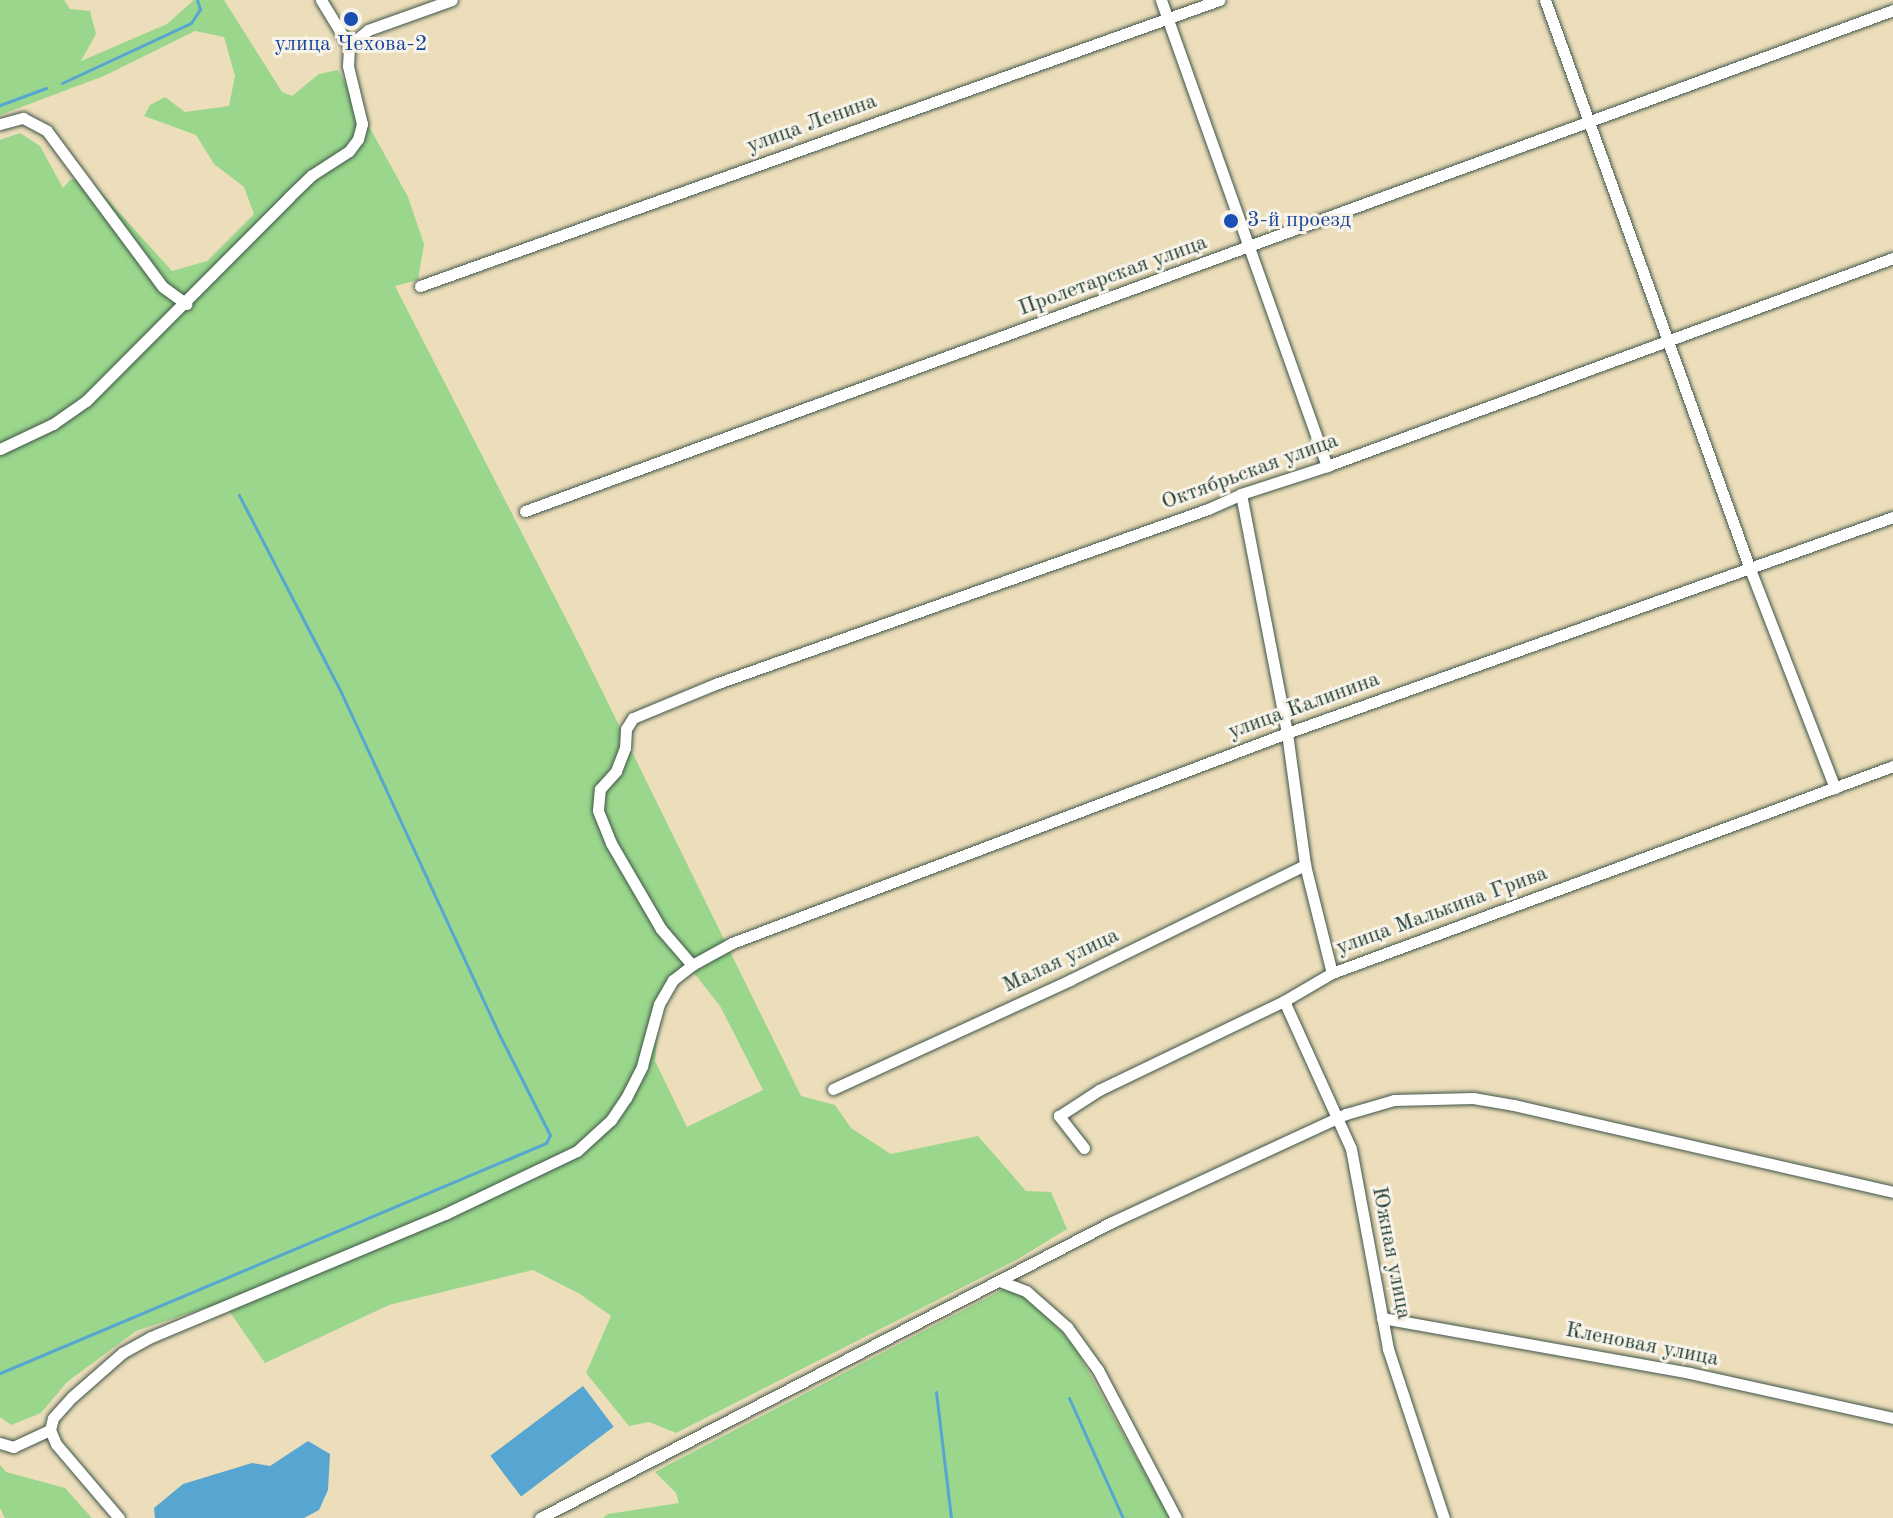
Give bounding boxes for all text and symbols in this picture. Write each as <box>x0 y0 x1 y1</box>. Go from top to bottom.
marker: улица Чехова-2 <box>342 10 360 28</box>
place label: улица Чехова-2 <box>275 32 427 58</box>
street label: улица Ленина <box>743 88 881 160</box>
place label: 3-й проезд <box>1247 208 1351 234</box>
marker: 3-й проезд <box>1222 212 1240 230</box>
street label: Пролетарская улица <box>1015 230 1211 322</box>
street label: Октябрьская улица <box>1158 428 1342 516</box>
street label: улица Калинина <box>1225 666 1383 746</box>
street label: улица Малькина Грива <box>1333 860 1551 962</box>
street label: Малая улица <box>999 923 1123 999</box>
street label: Южная улица <box>1365 1184 1417 1322</box>
street label: Кленовая улица <box>1563 1317 1721 1373</box>

